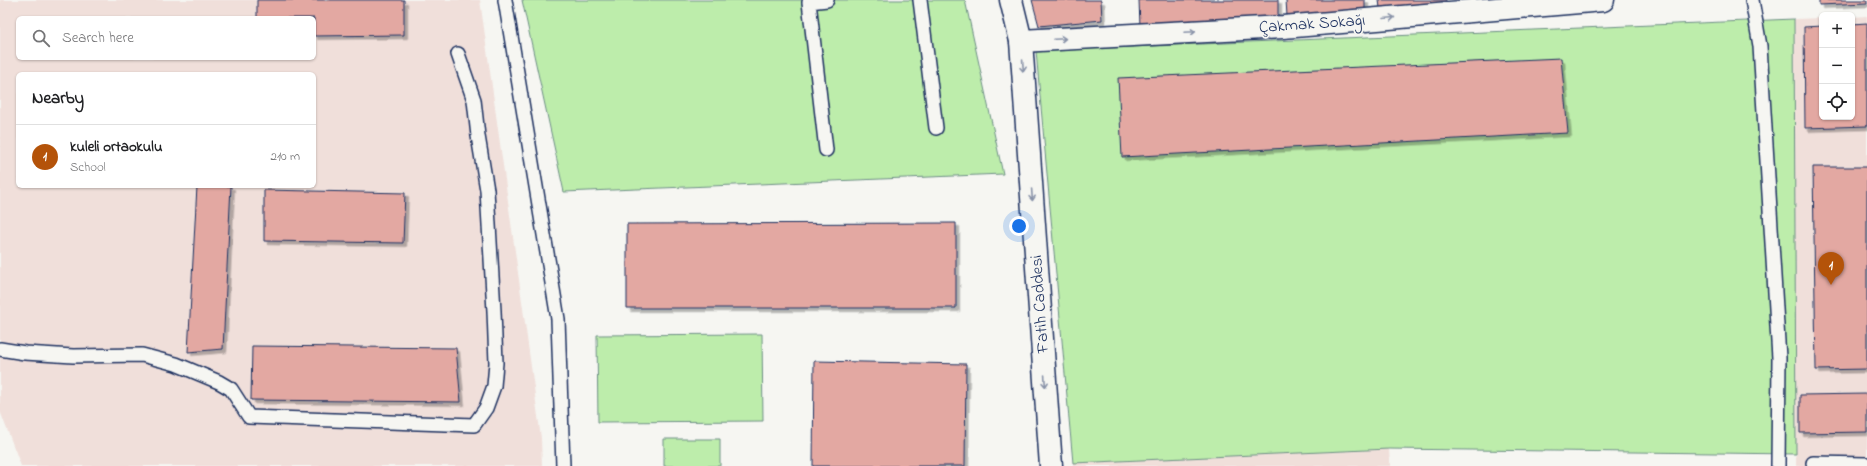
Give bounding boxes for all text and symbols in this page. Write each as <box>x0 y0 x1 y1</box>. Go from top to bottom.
street label: Çakmak Sokağı <box>1258 8 1366 42</box>
map controls <box>1819 12 1855 120</box>
button: + <box>1819 12 1855 48</box>
one-way arrow <box>1382 14 1395 21</box>
search box <box>16 16 316 60</box>
icon: search <box>30 27 52 49</box>
text: Search here <box>62 27 134 49</box>
one-way arrow <box>1183 28 1196 36</box>
one-way arrow <box>1053 35 1066 43</box>
button: − <box>1819 48 1855 84</box>
one-way arrow <box>1019 59 1026 72</box>
button: locate <box>1819 84 1855 120</box>
text: Nearby <box>32 86 84 111</box>
text: kuleli ortaokulu <box>70 136 162 158</box>
text: 1 <box>43 147 47 166</box>
text: 210 m <box>270 147 300 166</box>
text: School <box>70 158 106 177</box>
one-way arrow <box>1029 188 1036 201</box>
your location <box>1009 216 1029 236</box>
pin: 1 <box>1818 252 1844 285</box>
street label: Fatih Caddesi <box>1024 254 1056 355</box>
one-way arrow <box>1042 374 1049 387</box>

